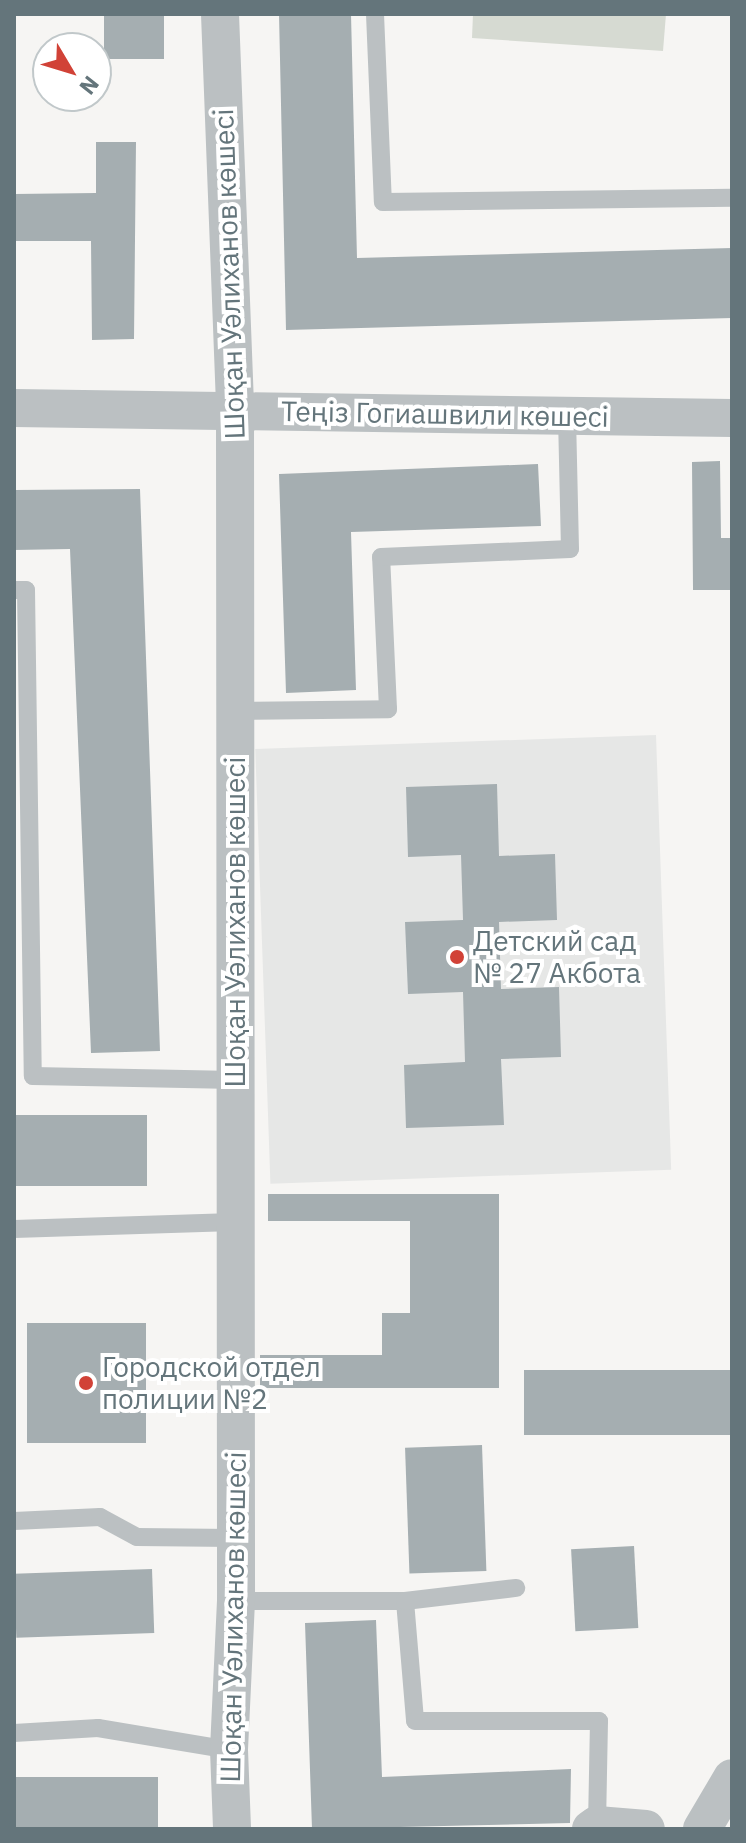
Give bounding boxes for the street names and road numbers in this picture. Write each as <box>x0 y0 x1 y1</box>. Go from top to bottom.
street label: Шоқан Уәлиханов көшесі <box>206 108 252 440</box>
street label: Теңіз Гогиашвили көшесі <box>281 394 609 434</box>
street label: Шоқан Уәлиханов көшесі <box>218 756 252 1088</box>
street label: Шоқан Уәлиханов көшесі <box>213 1451 253 1783</box>

